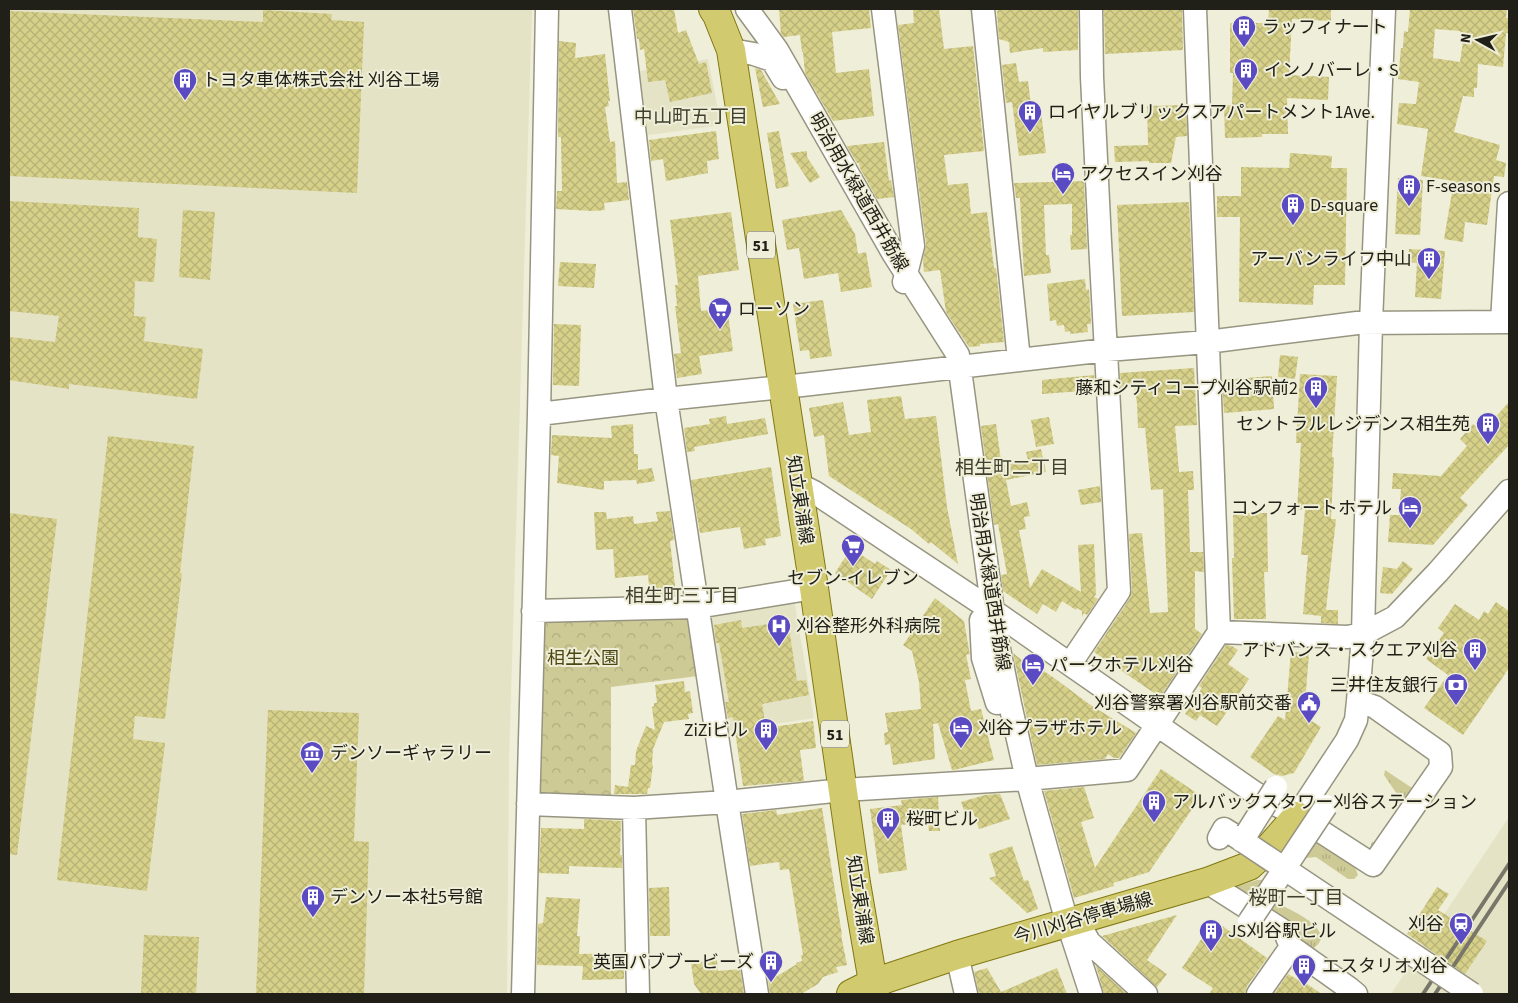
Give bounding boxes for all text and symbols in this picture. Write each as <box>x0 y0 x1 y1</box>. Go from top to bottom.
building icon: ラッフィナート <box>1231 14 1257 48</box>
place label: ラッフィナート <box>1262 15 1388 40</box>
north arrow <box>1453 15 1503 65</box>
text: N <box>1456 32 1477 44</box>
building icon: インノバーレ・S <box>1233 57 1259 91</box>
place label: インノバーレ・S <box>1264 58 1399 83</box>
building icon: トヨタ車体株式会社 刈谷工場 <box>172 67 198 101</box>
place label: トヨタ車体株式会社 刈谷工場 <box>202 68 440 93</box>
building icon: ロイヤルブリックスアパートメント1Ave. <box>1017 99 1043 133</box>
place label: ロイヤルブリックスアパートメント1Ave. <box>1048 100 1375 125</box>
district label: 中山町五丁目 <box>634 104 748 131</box>
street label: 明治用水緑道西井筋線 <box>803 108 914 276</box>
hotel icon: アクセスイン刈谷 <box>1050 161 1076 195</box>
place label: アクセスイン刈谷 <box>1080 162 1223 187</box>
building icon: F-seasons <box>1396 173 1422 207</box>
place label: F-seasons <box>1426 174 1500 199</box>
building icon: D-square <box>1280 192 1306 226</box>
place label: D-square <box>1310 193 1378 218</box>
road number: 51 <box>747 232 775 258</box>
building icon: アーバンライフ中山 <box>1416 246 1442 280</box>
place label: アーバンライフ中山 <box>1250 247 1412 272</box>
supermarket icon: ローソン <box>707 296 733 330</box>
place label: ローソン <box>738 297 810 322</box>
building icon: 藤和シティコープ刈谷駅前2 <box>1303 375 1329 409</box>
place label: 藤和シティコープ刈谷駅前2 <box>1075 376 1298 401</box>
building icon: セントラルレジデンス相生苑 <box>1475 411 1501 445</box>
place label: セントラルレジデンス相生苑 <box>1236 412 1470 437</box>
street label: 知立東浦線 <box>780 454 819 546</box>
district label: 相生町二丁目 <box>955 455 1069 482</box>
street label: 明治用水緑道西井筋線 <box>963 491 1016 673</box>
hotel icon: コンフォートホテル <box>1397 495 1423 529</box>
place label: コンフォートホテル <box>1231 496 1392 521</box>
supermarket icon: セブン-イレブン <box>840 533 866 567</box>
place label: セブン-イレブン <box>787 566 919 591</box>
district label: 相生町三丁目 <box>625 583 739 610</box>
hospital icon: 刈谷整形外科病院 <box>766 613 792 647</box>
place label: 刈谷整形外科病院 <box>796 614 940 639</box>
building icon: アドバンス・スクエア刈谷 <box>1462 637 1488 671</box>
place label: アドバンス・スクエア刈谷 <box>1241 638 1458 663</box>
park label: 相生公園 <box>547 646 619 671</box>
hotel icon: パークホテル刈谷 <box>1020 652 1046 686</box>
place label: パークホテル刈谷 <box>1050 653 1194 678</box>
bank icon: 三井住友銀行 <box>1443 672 1469 706</box>
place label: 三井住友銀行 <box>1330 673 1438 698</box>
public building icon: 刈谷警察署刈谷駅前交番 <box>1296 690 1322 724</box>
place label: 刈谷警察署刈谷駅前交番 <box>1094 691 1292 716</box>
hotel icon: 刈谷プラザホテル <box>948 715 974 749</box>
place label: 刈谷プラザホテル <box>978 716 1122 741</box>
building icon: ZiZiビル <box>753 717 779 751</box>
place label: ZiZiビル <box>684 718 748 743</box>
road number: 51 <box>821 721 849 748</box>
museum icon: デンソーギャラリー <box>299 740 325 774</box>
place label: デンソーギャラリー <box>330 741 492 766</box>
building icon: アルバックスタワー刈谷ステーション <box>1141 789 1167 823</box>
place label: アルバックスタワー刈谷ステーション <box>1172 790 1477 815</box>
building icon: 桜町ビル <box>875 806 901 840</box>
place label: 桜町ビル <box>906 807 978 832</box>
street label: 知立東浦線 <box>840 854 879 946</box>
building icon: デンソー本社5号館 <box>300 884 326 918</box>
place label: デンソー本社5号館 <box>330 885 483 910</box>
district label: 桜町一丁目 <box>1248 885 1344 912</box>
street label: 今川刈谷停車場線 <box>1010 887 1156 950</box>
station icon: 刈谷 <box>1448 911 1474 945</box>
place label: 刈谷 <box>1408 912 1444 937</box>
building icon: JS刈谷駅ビル <box>1198 918 1224 952</box>
place label: JS刈谷駅ビル <box>1228 919 1336 944</box>
building icon: 英国パブブービーズ <box>758 949 784 983</box>
place label: 英国パブブービーズ <box>593 950 754 975</box>
building icon: エスタリオ刈谷 <box>1291 953 1317 987</box>
place label: エスタリオ刈谷 <box>1322 954 1448 979</box>

